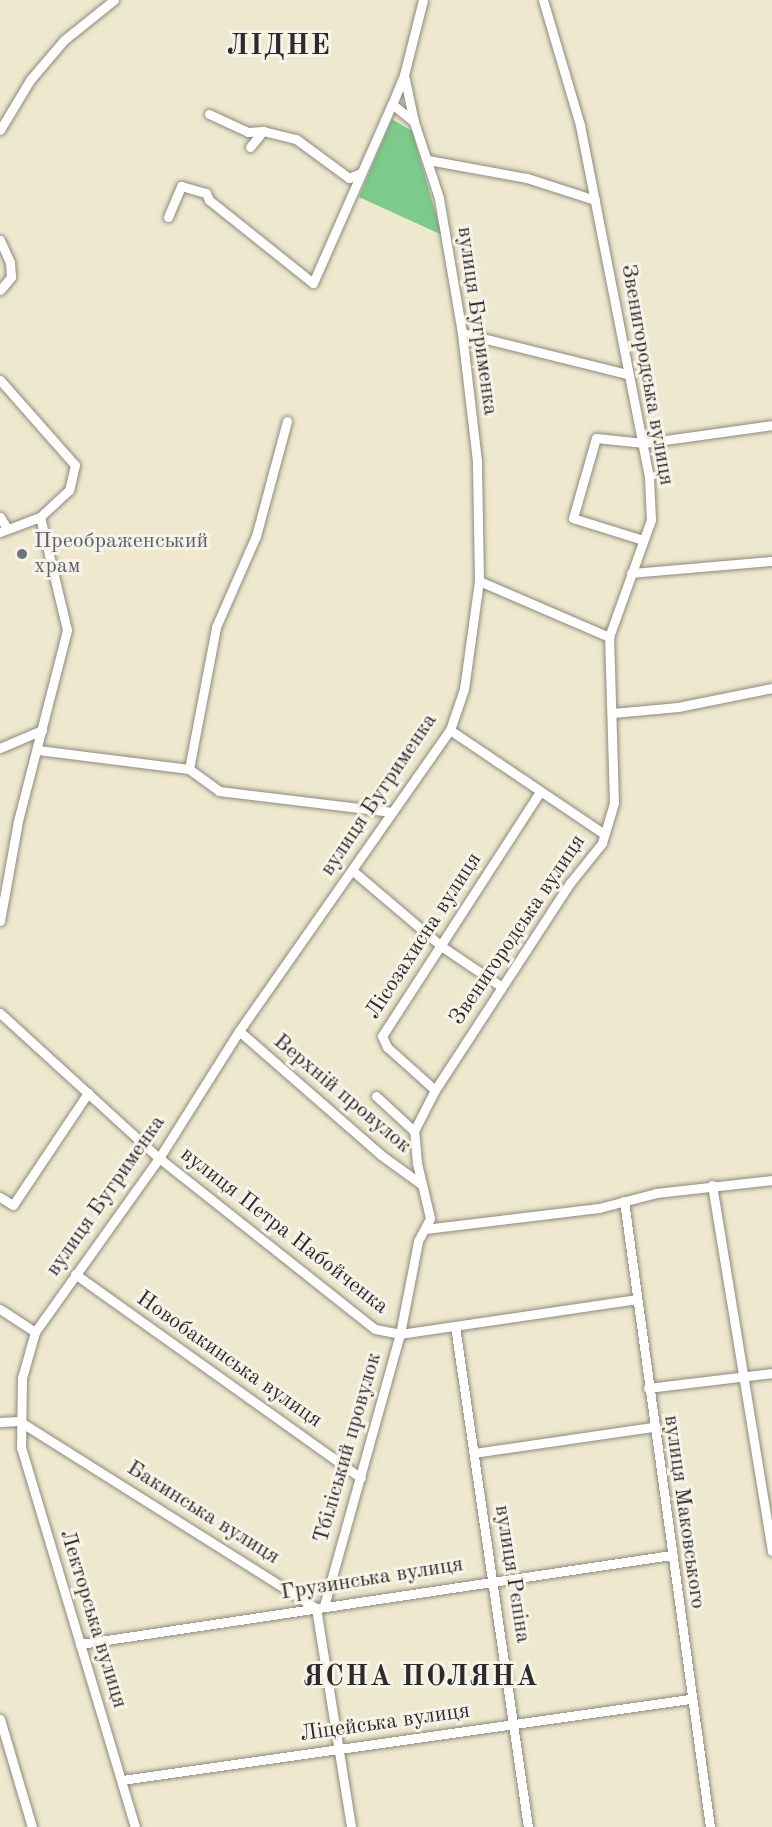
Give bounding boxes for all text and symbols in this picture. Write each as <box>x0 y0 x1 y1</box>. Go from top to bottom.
district label: ЛІДНЕ <box>227 30 331 64</box>
street label: вулиця Бугрименка <box>451 225 503 417</box>
street label: Звенигородська вулиця <box>615 262 679 488</box>
place label: Преображенський храм <box>34 528 208 580</box>
marker: Преображенський храм <box>15 547 29 561</box>
street label: вулиця Бугрименка <box>315 709 443 881</box>
street label: Звенигородська вулиця <box>444 830 592 1030</box>
street label: Лісозахисна вулиця <box>360 848 488 1024</box>
street label: Верхній провулок <box>268 1029 416 1159</box>
street label: вулиця Бугрименка <box>41 1110 171 1282</box>
street label: вулиця Петра Набойченка <box>175 1142 393 1320</box>
street label: Новобакинська вулиця <box>131 1286 327 1434</box>
street label: Тбіліський провулок <box>308 1350 388 1546</box>
street label: вулиця Маковського <box>657 1413 711 1611</box>
street label: Бакинська вулиця <box>122 1455 284 1571</box>
street label: вулиця Рєпіна <box>488 1503 536 1645</box>
street label: Лекторська вулиця <box>53 1527 133 1711</box>
street label: Грузинська вулиця <box>279 1552 465 1606</box>
district label: ЯСНА ПОЛЯНА <box>303 1661 539 1695</box>
street label: Ліцейська вулиця <box>298 1698 472 1748</box>

